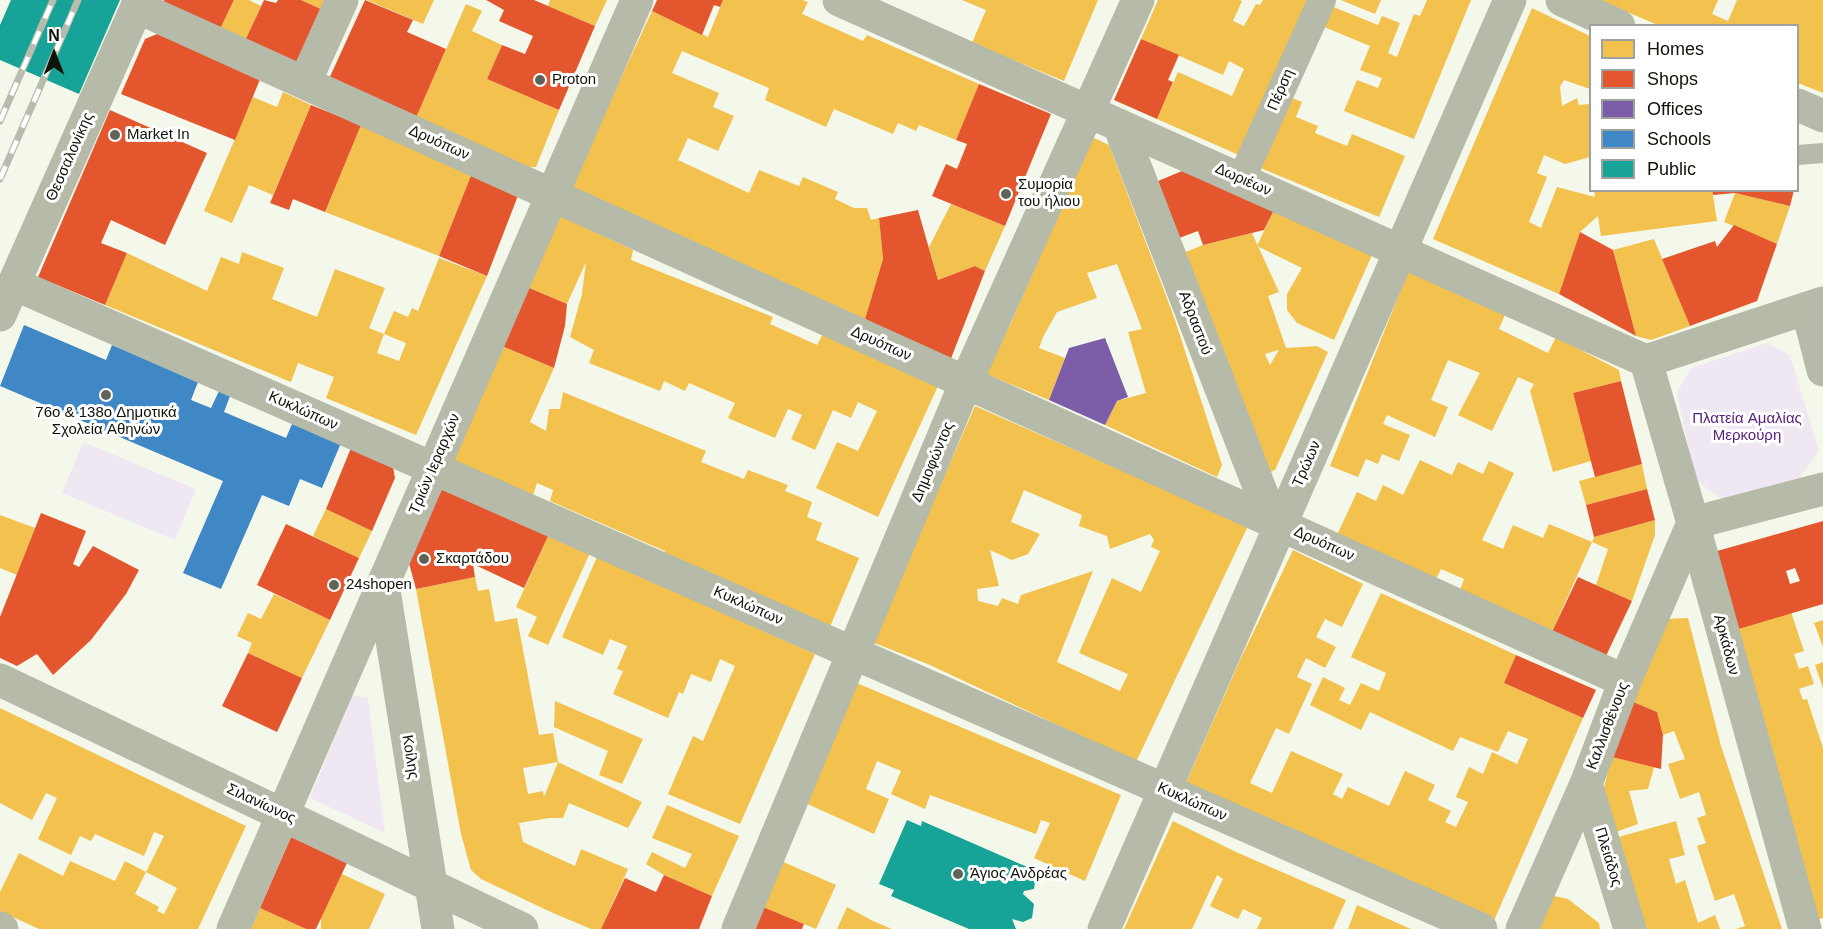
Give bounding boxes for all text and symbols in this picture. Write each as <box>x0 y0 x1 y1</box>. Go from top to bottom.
north arrow <box>24 24 84 84</box>
legend <box>1589 24 1799 192</box>
text: N <box>48 27 60 44</box>
text: Homes <box>1647 39 1704 59</box>
street label: Πέρση <box>1264 66 1298 114</box>
text: Shops <box>1647 69 1698 89</box>
place label: Proton <box>552 71 596 89</box>
marker: Proton <box>533 73 547 87</box>
text: Offices <box>1647 99 1703 119</box>
street label: Θεσσαλονίκης <box>42 110 98 204</box>
street label: Δρυόπων <box>406 122 472 164</box>
place label: Market In <box>127 126 190 144</box>
marker: Market In <box>108 128 122 142</box>
text: Schools <box>1647 129 1711 149</box>
text: Public <box>1647 159 1696 179</box>
street label: Δωριέων <box>1212 160 1274 200</box>
place label: Συμορία του ήλιου <box>1018 176 1080 211</box>
marker: Συμορία του ήλιου <box>999 187 1013 201</box>
street label: Αδραστού <box>1175 288 1215 358</box>
street label: Δρυόπων <box>848 323 914 365</box>
marker: 76ο & 138ο Δημοτικά Σχολεία Αθηνών <box>99 388 113 402</box>
street label: Κυκλώπων <box>266 388 340 434</box>
place label: 76ο & 138ο Δημοτικά Σχολεία Αθηνών <box>35 404 177 439</box>
park label: Πλατεία Αμαλίας Μερκούρη <box>1692 410 1802 445</box>
street label: Τριών Ιεραρχών <box>406 411 464 517</box>
street label: Δημοφώντος <box>908 419 958 505</box>
street label: Τρώων <box>1289 438 1325 490</box>
street label: Δρυόπων <box>1291 523 1357 565</box>
place label: Σκαρτάδου <box>436 550 509 568</box>
marker: Σκαρτάδου <box>417 552 431 566</box>
place label: 24shopen <box>346 576 412 594</box>
marker: 24shopen <box>327 578 341 592</box>
street label: Κυκλώπων <box>711 583 785 629</box>
street label: Αρκάδων <box>1709 613 1743 677</box>
street label: Καλλισθένους <box>1583 680 1633 772</box>
street label: Κοίλης <box>398 734 422 780</box>
street label: Κυκλώπων <box>1155 779 1229 825</box>
street label: Σιλανίωνος <box>224 780 298 828</box>
street label: Πλειάδος <box>1590 825 1626 889</box>
place label: Άγιος Ανδρέας <box>970 865 1067 883</box>
marker: Άγιος Ανδρέας <box>951 867 965 881</box>

